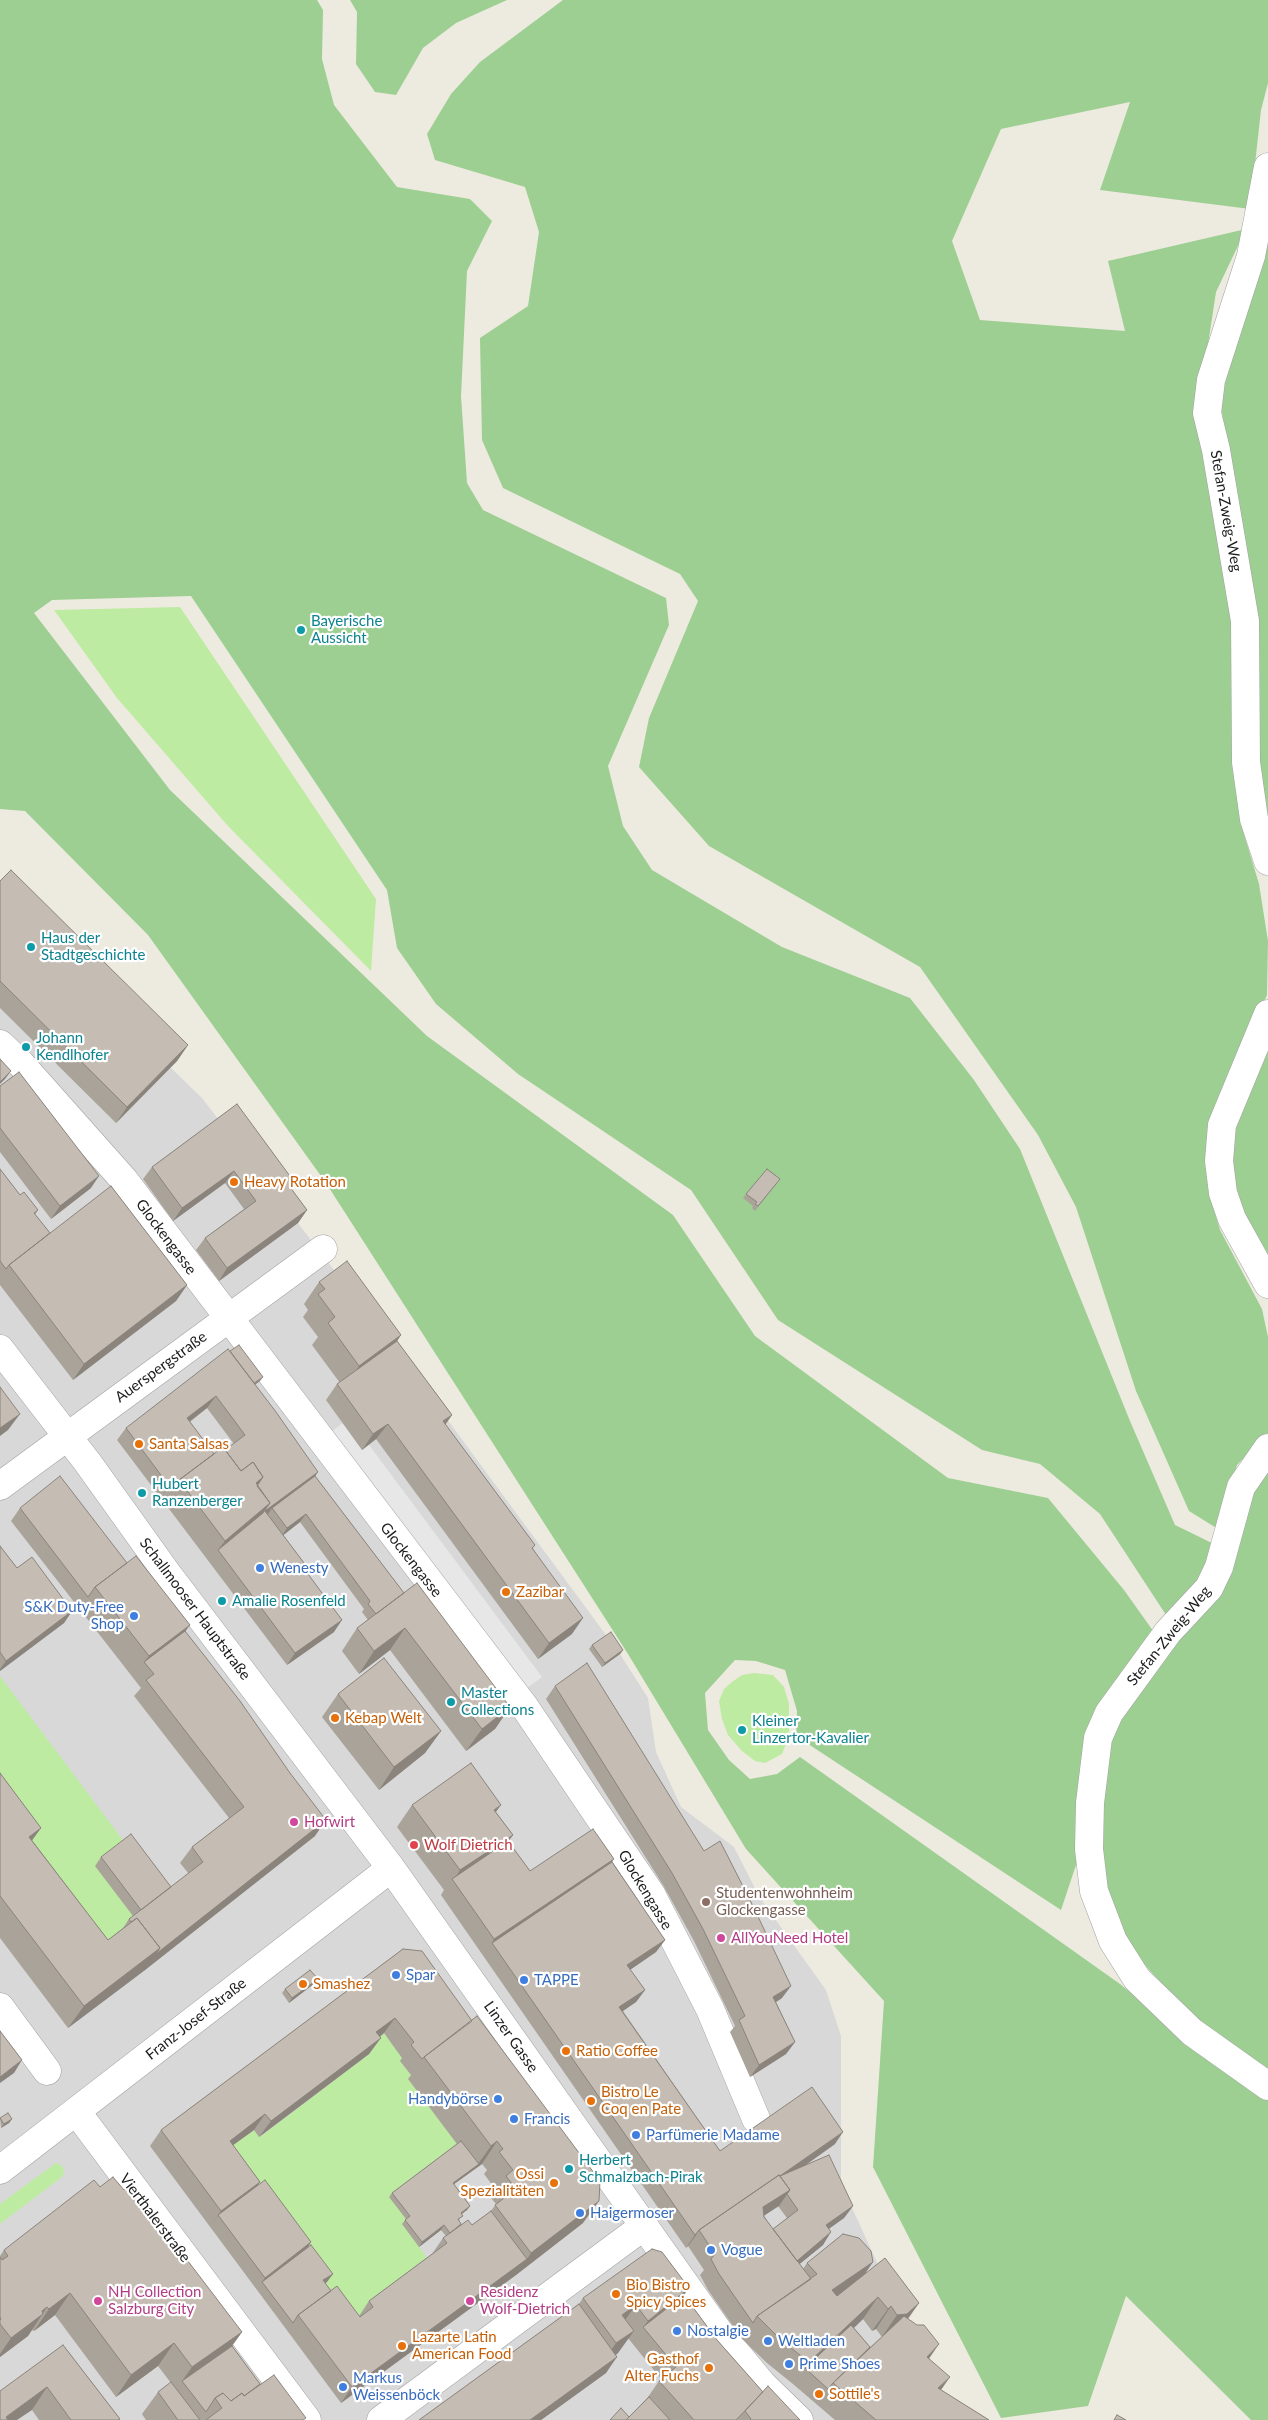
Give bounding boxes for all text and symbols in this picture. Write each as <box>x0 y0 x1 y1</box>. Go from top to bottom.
street label: Stefan-Zweig-Weg <box>1206 449 1246 573</box>
place label: Bayerische Aussicht <box>311 612 382 647</box>
marker: Bayerische Aussicht <box>295 624 307 636</box>
place label: Haus der Stadtgeschichte <box>41 929 145 964</box>
marker: Haus der Stadtgeschichte <box>25 941 37 953</box>
place label: Johann Kendlhofer <box>36 1029 109 1064</box>
marker: Johann Kendlhofer <box>20 1041 32 1053</box>
place label: Heavy Rotation <box>244 1173 346 1191</box>
marker: Heavy Rotation <box>228 1176 240 1188</box>
street label: Glockengasse <box>132 1196 200 1278</box>
street label: Auerspergstraße <box>112 1328 210 1406</box>
place label: Santa Salsas <box>149 1435 229 1453</box>
marker: Santa Salsas <box>133 1438 145 1450</box>
place label: Hubert Ranzenberger <box>152 1475 243 1510</box>
marker: Hubert Ranzenberger <box>136 1487 148 1499</box>
street label: Glockengasse <box>376 1519 446 1601</box>
street label: Schallmooser Hauptstraße <box>136 1534 254 1684</box>
place label: Wenesty <box>270 1559 328 1577</box>
marker: Wenesty <box>254 1562 266 1574</box>
place label: Zazibar <box>516 1583 564 1601</box>
street label: Stefan-Zweig-Weg <box>1123 1583 1215 1689</box>
marker: Zazibar <box>500 1586 512 1598</box>
place label: Amalie Rosenfeld <box>232 1592 346 1610</box>
marker: Amalie Rosenfeld <box>216 1595 228 1607</box>
place label: S&K Duty-Free Shop <box>24 1598 124 1633</box>
marker: S&K Duty-Free Shop <box>128 1610 140 1622</box>
place label: Master Collections <box>461 1684 534 1719</box>
marker: Master Collections <box>445 1696 457 1708</box>
place label: Kebap Welt <box>345 1709 422 1727</box>
marker: Kebap Welt <box>329 1712 341 1724</box>
place label: Kleiner Linzertor-Kavalier <box>752 1712 869 1747</box>
marker: Kleiner Linzertor-Kavalier <box>736 1724 748 1736</box>
place label: Hofwirt <box>304 1813 355 1831</box>
marker: Hofwirt <box>288 1816 300 1828</box>
place label: Wolf Dietrich <box>424 1836 513 1854</box>
marker: Wolf Dietrich <box>408 1839 420 1851</box>
street label: Glockengasse <box>614 1847 676 1933</box>
place label: Studentenwohnheim Glockengasse <box>716 1884 853 1919</box>
marker: Studentenwohnheim Glockengasse <box>700 1896 712 1908</box>
place label: AllYouNeed Hotel <box>731 1929 848 1947</box>
marker: AllYouNeed Hotel <box>715 1932 727 1944</box>
place label: Spar <box>406 1966 435 1984</box>
marker: Spar <box>390 1969 402 1981</box>
place label: TAPPE <box>534 1971 579 1989</box>
street label: Franz-Josef-Straße <box>142 1974 250 2064</box>
marker: TAPPE <box>518 1974 530 1986</box>
place label: Smashez <box>313 1975 370 1993</box>
marker: Smashez <box>297 1978 309 1990</box>
street label: Linzer Gasse <box>480 1998 542 2076</box>
place label: Ratio Coffee <box>576 2042 658 2060</box>
marker: Ratio Coffee <box>560 2045 572 2057</box>
place label: Bistro Le Coq en Pate <box>601 2083 681 2118</box>
place label: Handybörse <box>408 2090 488 2108</box>
marker: Handybörse <box>492 2093 504 2105</box>
marker: Bistro Le Coq en Pate <box>585 2095 597 2107</box>
place label: Francis <box>524 2110 570 2128</box>
marker: Francis <box>508 2113 520 2125</box>
place label: Parfümerie Madame <box>646 2126 780 2144</box>
marker: Parfümerie Madame <box>630 2129 642 2141</box>
place label: Herbert Schmalzbach-Pirak <box>579 2151 703 2186</box>
marker: Herbert Schmalzbach-Pirak <box>563 2163 575 2175</box>
place label: Ossi Spezialitäten <box>460 2165 544 2200</box>
street label: Vierthalerstraße <box>116 2170 194 2266</box>
marker: Ossi Spezialitäten <box>548 2177 560 2189</box>
place label: Haigermoser <box>590 2204 674 2222</box>
marker: Haigermoser <box>574 2207 586 2219</box>
place label: Vogue <box>721 2241 763 2259</box>
marker: Vogue <box>705 2244 717 2256</box>
place label: Bio Bistro Spicy Spices <box>626 2276 706 2311</box>
place label: NH Collection Salzburg City <box>108 2283 201 2318</box>
place label: Residenz Wolf-Dietrich <box>480 2283 570 2318</box>
marker: Bio Bistro Spicy Spices <box>610 2288 622 2300</box>
marker: NH Collection Salzburg City <box>92 2295 104 2307</box>
marker: Residenz Wolf-Dietrich <box>464 2295 476 2307</box>
place label: Nostalgie <box>687 2322 749 2340</box>
marker: Nostalgie <box>671 2325 683 2337</box>
place label: Lazarte Latin American Food <box>412 2328 512 2363</box>
place label: Weltladen <box>778 2332 845 2350</box>
marker: Weltladen <box>762 2335 774 2347</box>
marker: Lazarte Latin American Food <box>396 2340 408 2352</box>
place label: Gasthof Alter Fuchs <box>624 2350 699 2385</box>
place label: Prime Shoes <box>799 2355 880 2373</box>
marker: Prime Shoes <box>783 2358 795 2370</box>
marker: Gasthof Alter Fuchs <box>703 2362 715 2374</box>
place label: Markus Weissenböck <box>353 2369 440 2404</box>
marker: Markus Weissenböck <box>337 2381 349 2393</box>
place label: Sottile's <box>829 2385 880 2403</box>
marker: Sottile's <box>813 2388 825 2400</box>

